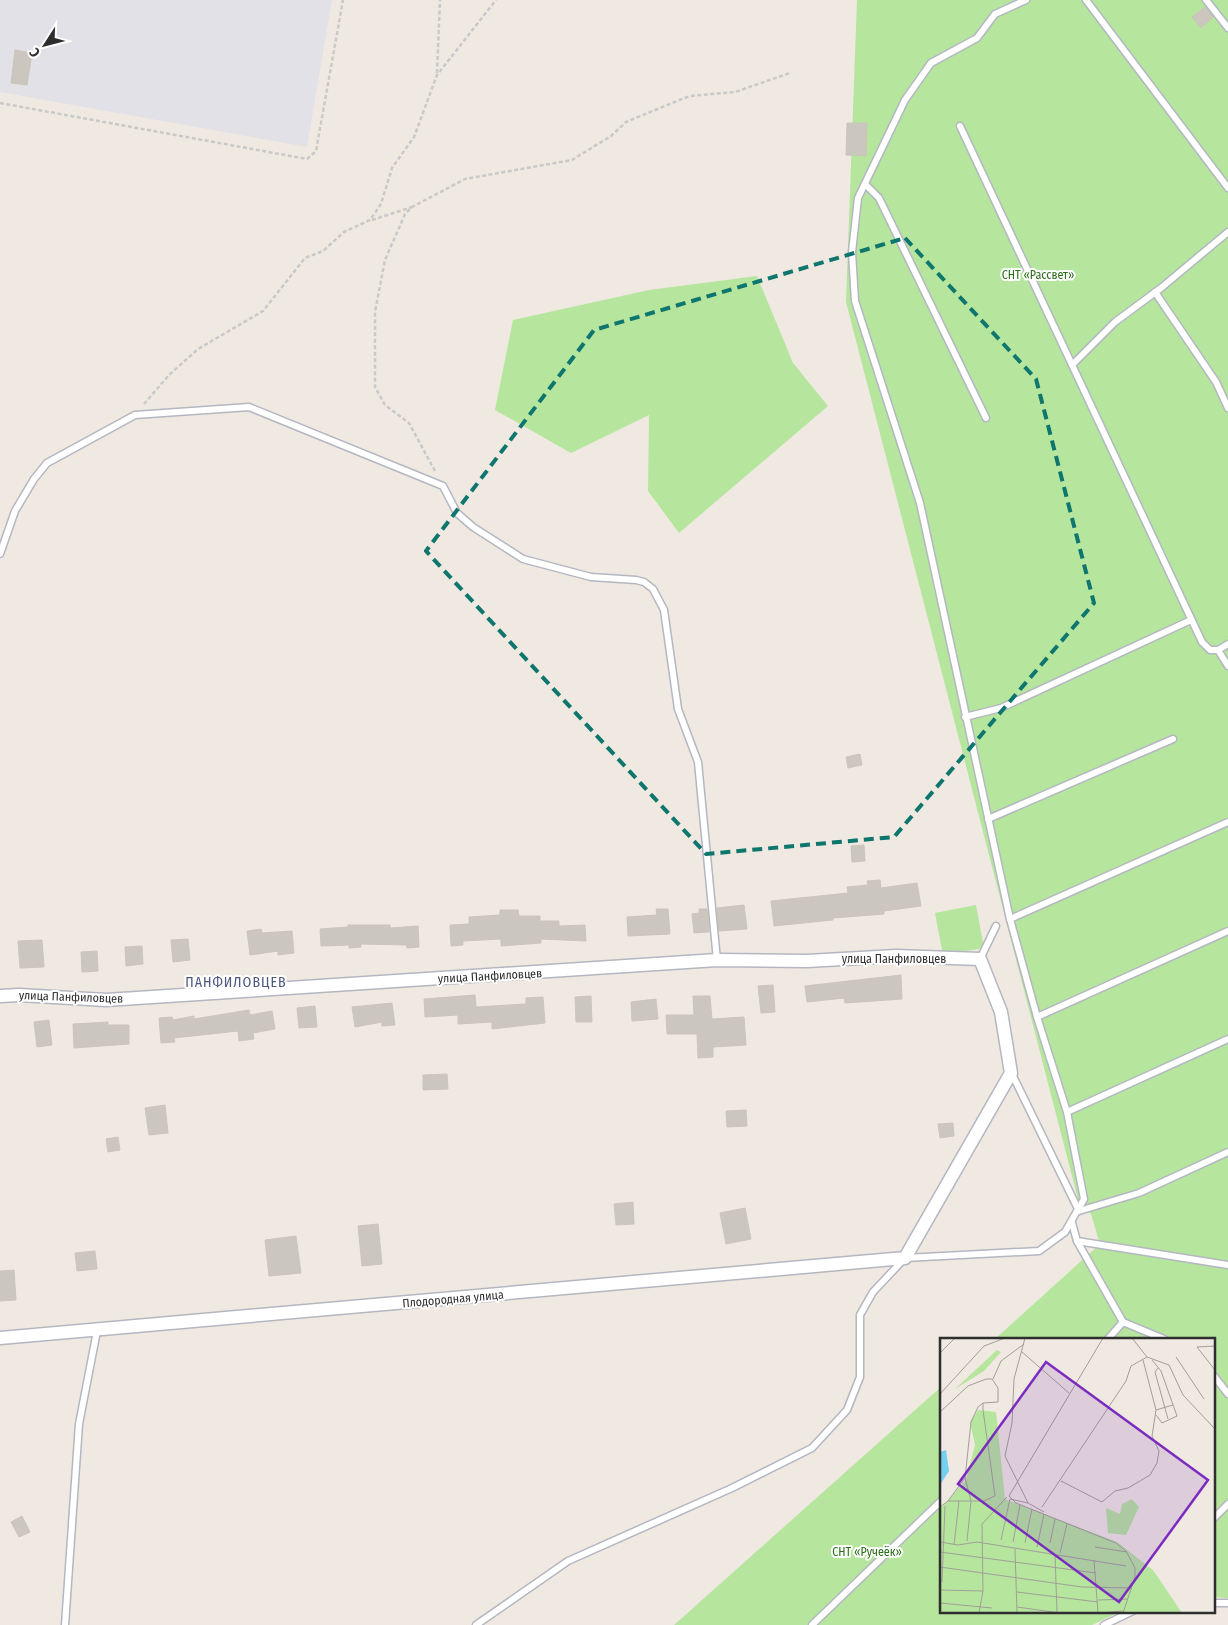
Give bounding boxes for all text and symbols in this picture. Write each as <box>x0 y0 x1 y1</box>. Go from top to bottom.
north arrow <box>20 20 70 70</box>
text: С <box>25 44 44 60</box>
park label: СНТ «Рассвет» <box>1002 268 1074 282</box>
street label: улица Панфиловцев <box>842 952 946 966</box>
street label: улица Панфиловцев <box>438 966 542 986</box>
district label: ПАНФИЛОВЦЕВ <box>185 974 287 991</box>
street label: улица Панфиловцев <box>19 988 123 1006</box>
street label: Плодородная улица <box>402 1288 504 1310</box>
inset map <box>940 1338 1216 1612</box>
park label: СНТ «Ручеёк» <box>832 1545 902 1559</box>

